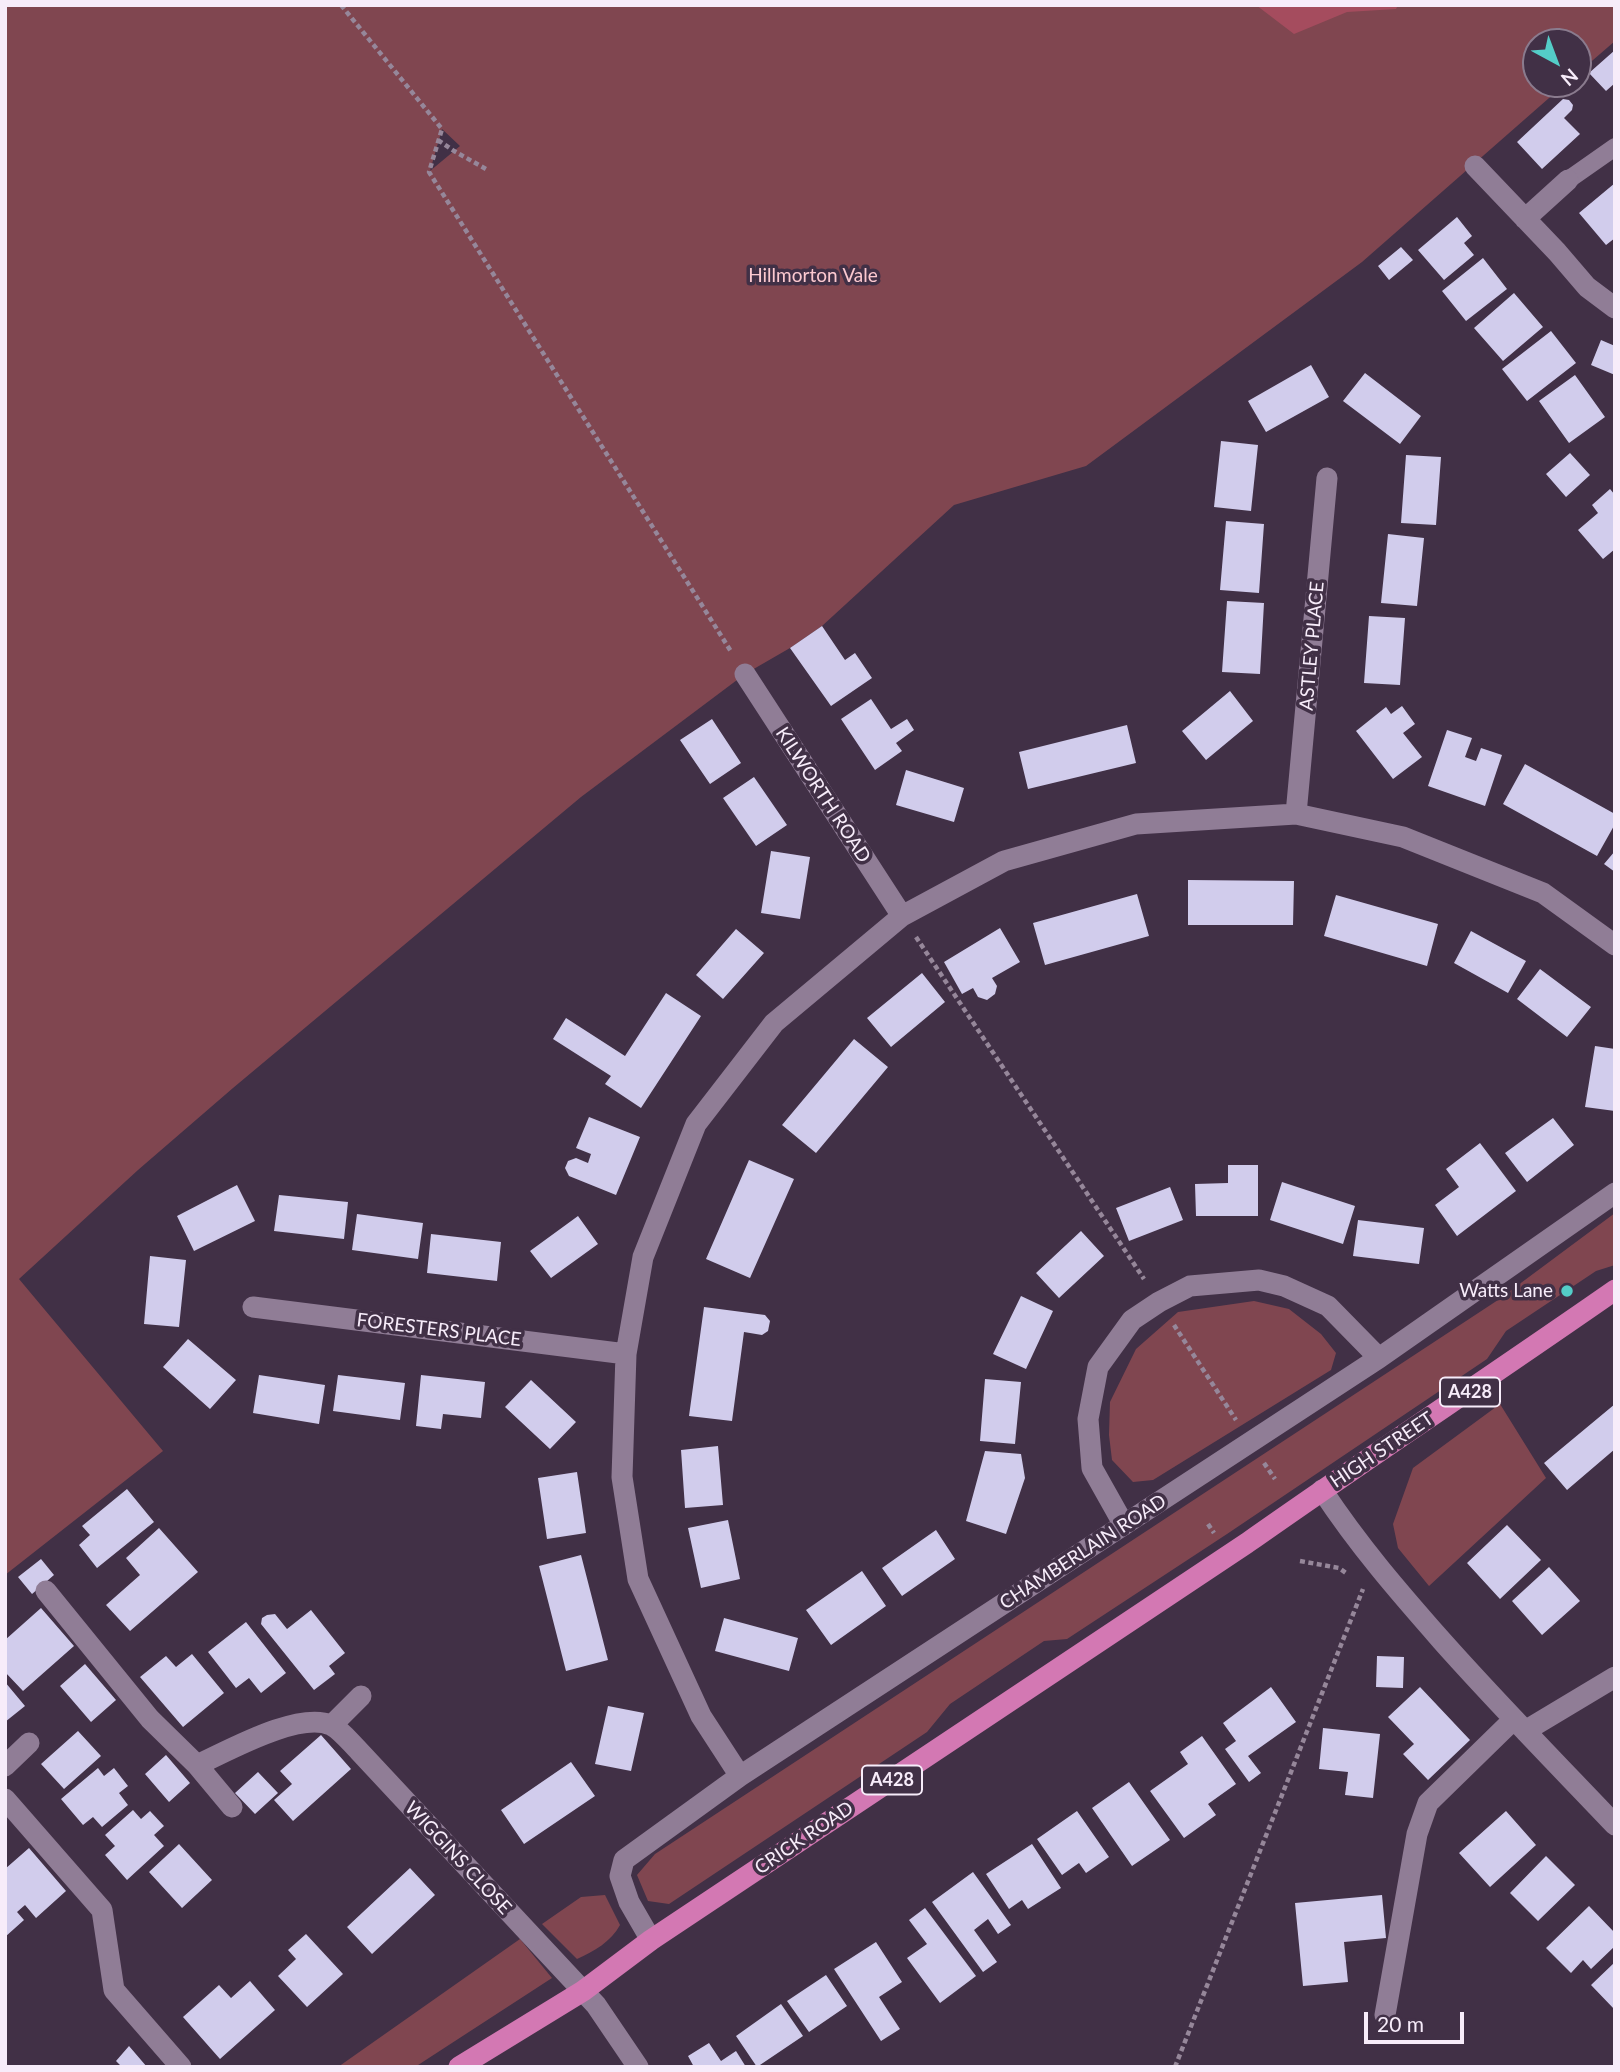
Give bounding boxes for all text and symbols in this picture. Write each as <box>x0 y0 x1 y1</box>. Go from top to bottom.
north arrow <box>1522 28 1592 98</box>
text: N <box>1557 64 1583 91</box>
park label: Hillmorton Vale <box>748 265 878 287</box>
street label: ASTLEY PLACE <box>1295 581 1329 711</box>
street label: KILWORTH ROAD <box>771 723 875 867</box>
place label: Watts Lane <box>1459 1280 1553 1302</box>
marker: Watts Lane <box>1559 1283 1575 1299</box>
street label: FORESTERS PLACE <box>355 1309 523 1351</box>
road number: A428 <box>1440 1378 1500 1406</box>
street label: HIGH STREET <box>1326 1407 1438 1493</box>
street label: CHAMBERLAIN ROAD <box>995 1490 1171 1614</box>
road number: A428 <box>862 1765 922 1794</box>
street label: WIGGINS CLOSE <box>400 1797 516 1919</box>
street label: CRICK ROAD <box>750 1797 858 1879</box>
scale bar <box>1368 1998 1468 2042</box>
text: 20 m <box>1377 2011 1424 2036</box>

